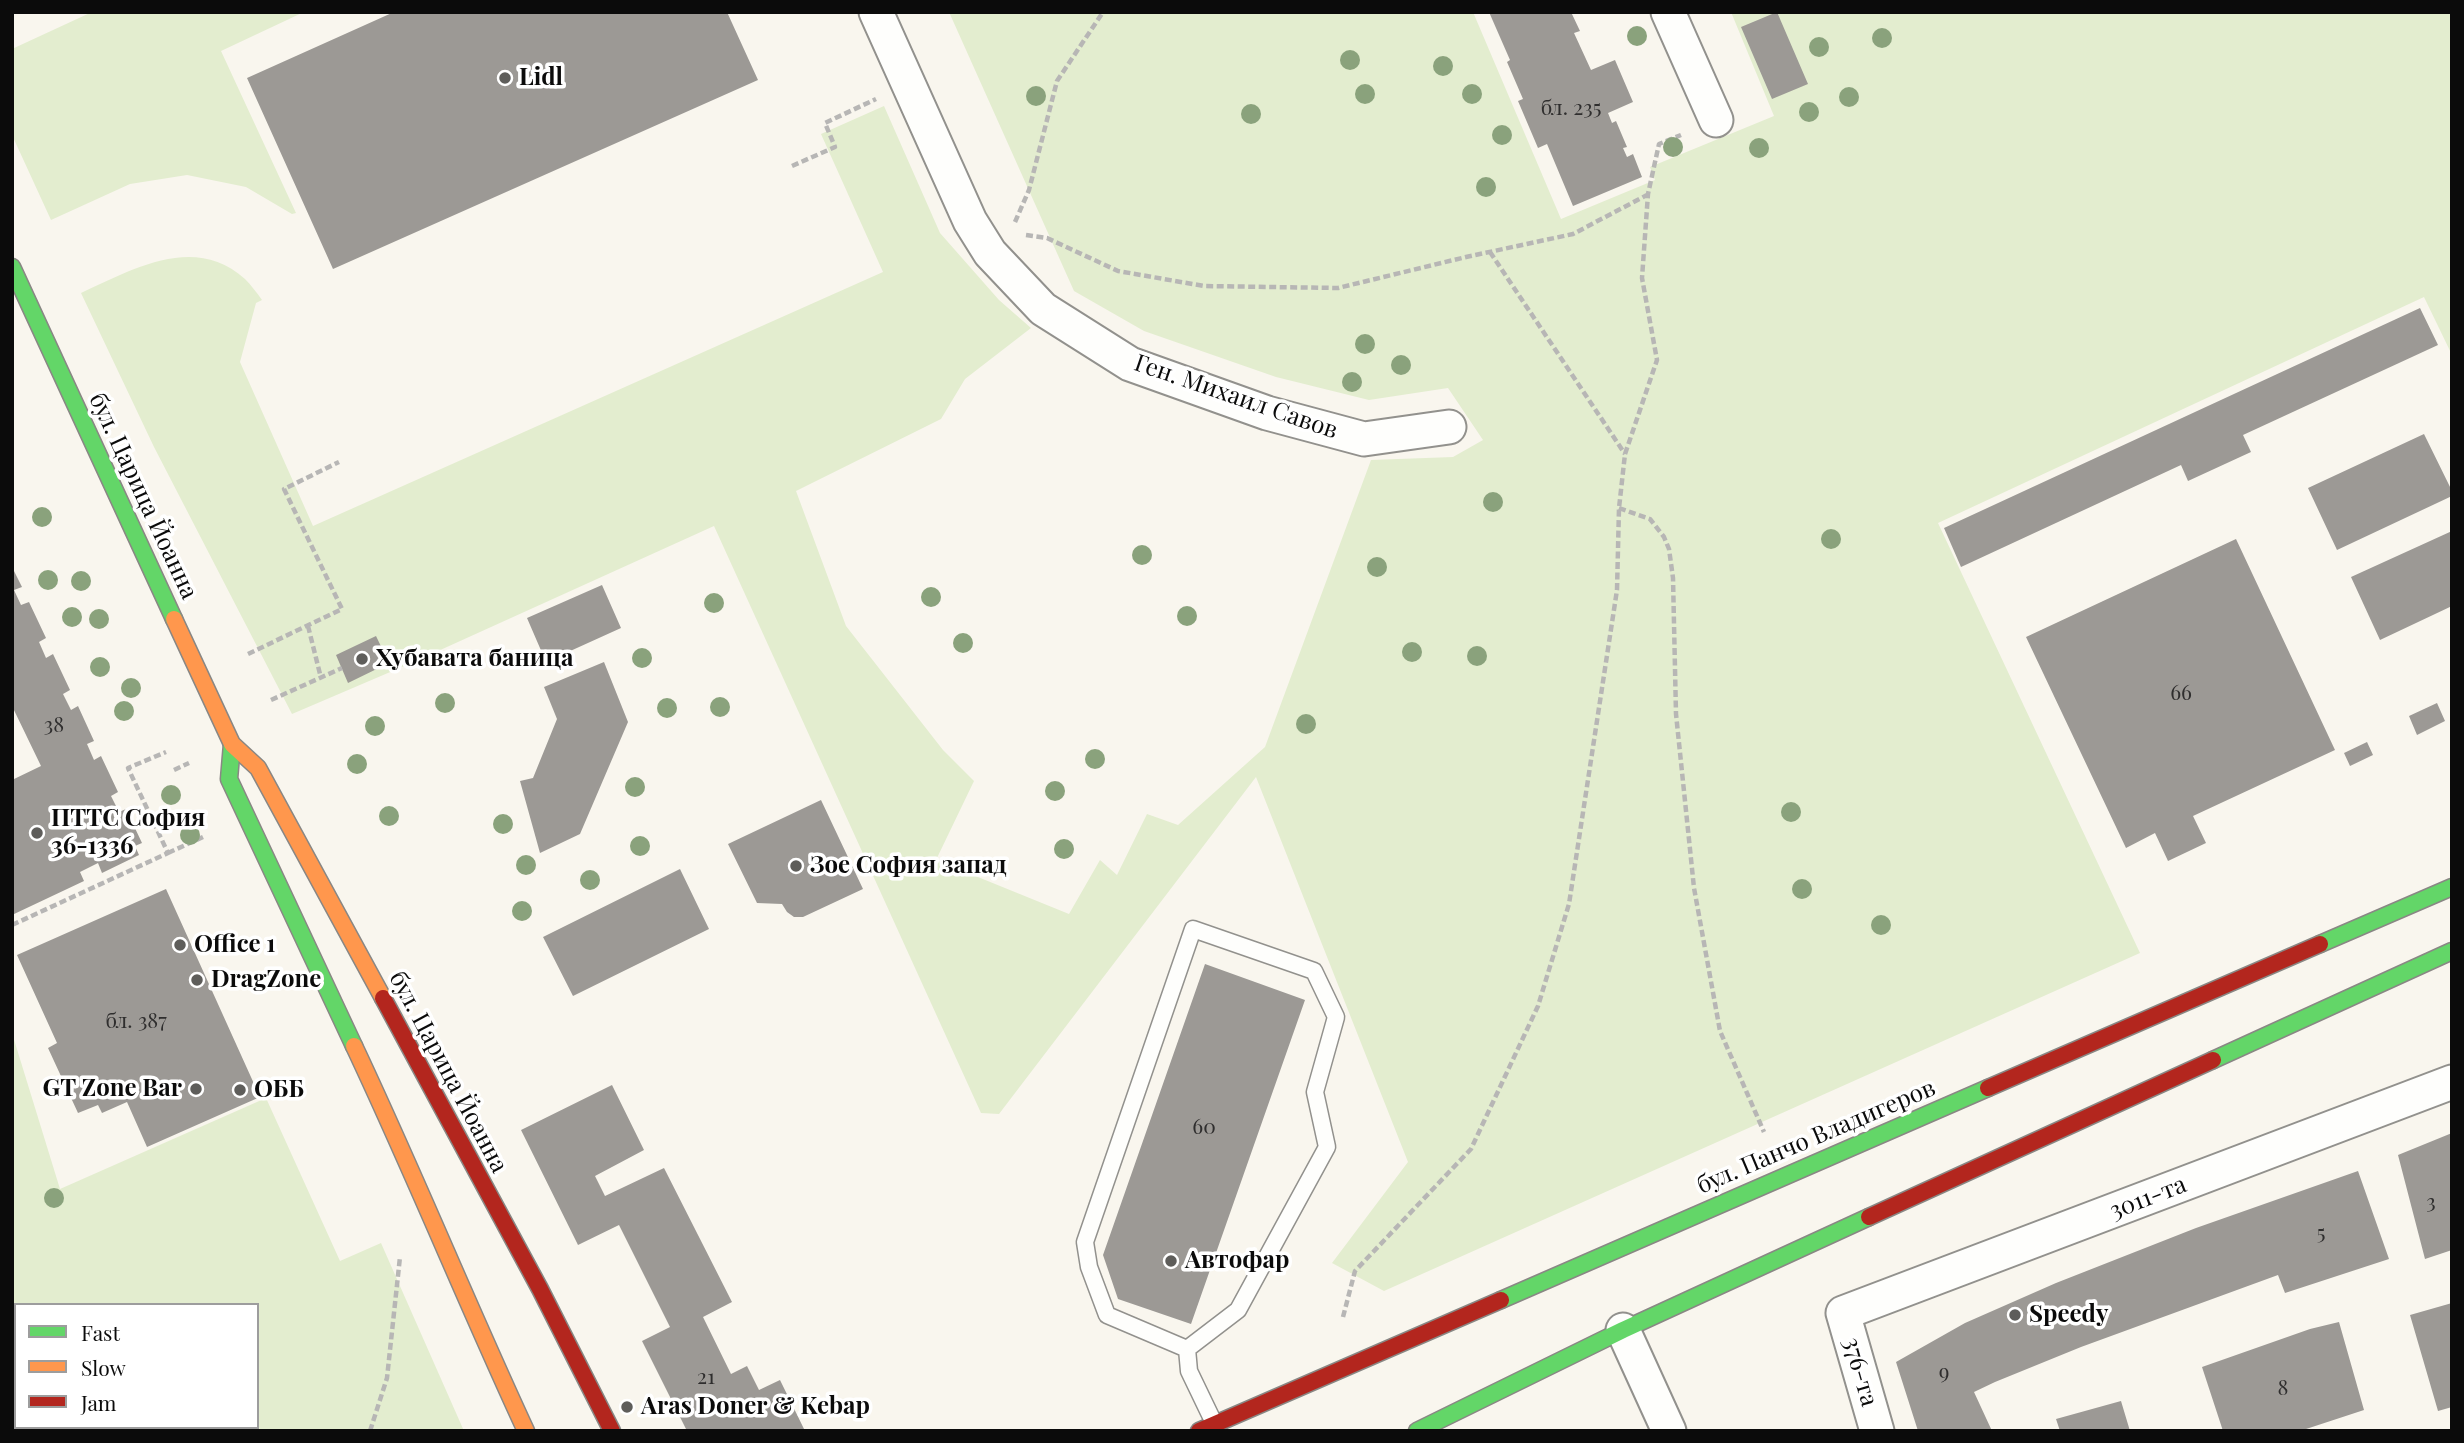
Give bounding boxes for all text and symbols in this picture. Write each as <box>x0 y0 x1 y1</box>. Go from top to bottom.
place label: Lidl <box>519 64 563 92</box>
marker: Lidl <box>497 70 513 86</box>
house number: бл. 235 <box>1541 95 1601 121</box>
street label: Ген. Михаил Савов <box>1131 349 1341 445</box>
street label: бул. Царица Йоанна <box>83 388 203 604</box>
place label: Хубавата баница <box>376 645 573 673</box>
marker: Хубавата баница <box>354 651 370 667</box>
house number: 66 <box>2170 680 2192 706</box>
house number: 38 <box>44 712 64 738</box>
place label: ПТТС София 36-1336 <box>51 805 205 861</box>
marker: ПТТС София 36-1336 <box>29 825 45 841</box>
place label: Зое София запад <box>810 852 1007 880</box>
marker: Зое София запад <box>788 858 804 874</box>
place label: Office 1 <box>194 931 275 959</box>
marker: Office 1 <box>172 937 188 953</box>
place label: DragZone <box>211 966 321 994</box>
street label: бул. Царица Йоанна <box>383 966 513 1178</box>
marker: DragZone <box>189 972 205 988</box>
house number: бл. 387 <box>105 1008 167 1034</box>
street label: бул. Панчо Владигеров <box>1692 1074 1940 1200</box>
place label: GT Zone Bar <box>43 1075 182 1103</box>
place label: ОББ <box>254 1076 304 1104</box>
marker: GT Zone Bar <box>188 1081 204 1097</box>
marker: ОББ <box>232 1082 248 1098</box>
house number: 60 <box>1192 1114 1216 1140</box>
street label: 3011-та <box>2106 1170 2190 1226</box>
house number: 3 <box>2426 1189 2436 1215</box>
house number: 5 <box>2317 1220 2325 1246</box>
place label: Автофар <box>1185 1247 1289 1275</box>
marker: Автофар <box>1163 1253 1179 1269</box>
place label: Speedy <box>2029 1301 2108 1329</box>
legend <box>14 1303 259 1429</box>
marker: Speedy <box>2007 1307 2023 1323</box>
text: Fast <box>81 1318 120 1346</box>
street label: 376-та <box>1836 1334 1884 1410</box>
text: Slow <box>81 1353 126 1381</box>
house number: 9 <box>1939 1359 1949 1385</box>
house number: 21 <box>697 1364 715 1390</box>
house number: 8 <box>2278 1375 2288 1401</box>
text: Jam <box>81 1388 117 1416</box>
place label: Aras Doner & Kebap <box>641 1393 870 1421</box>
marker: Aras Doner & Kebap <box>619 1399 635 1415</box>

